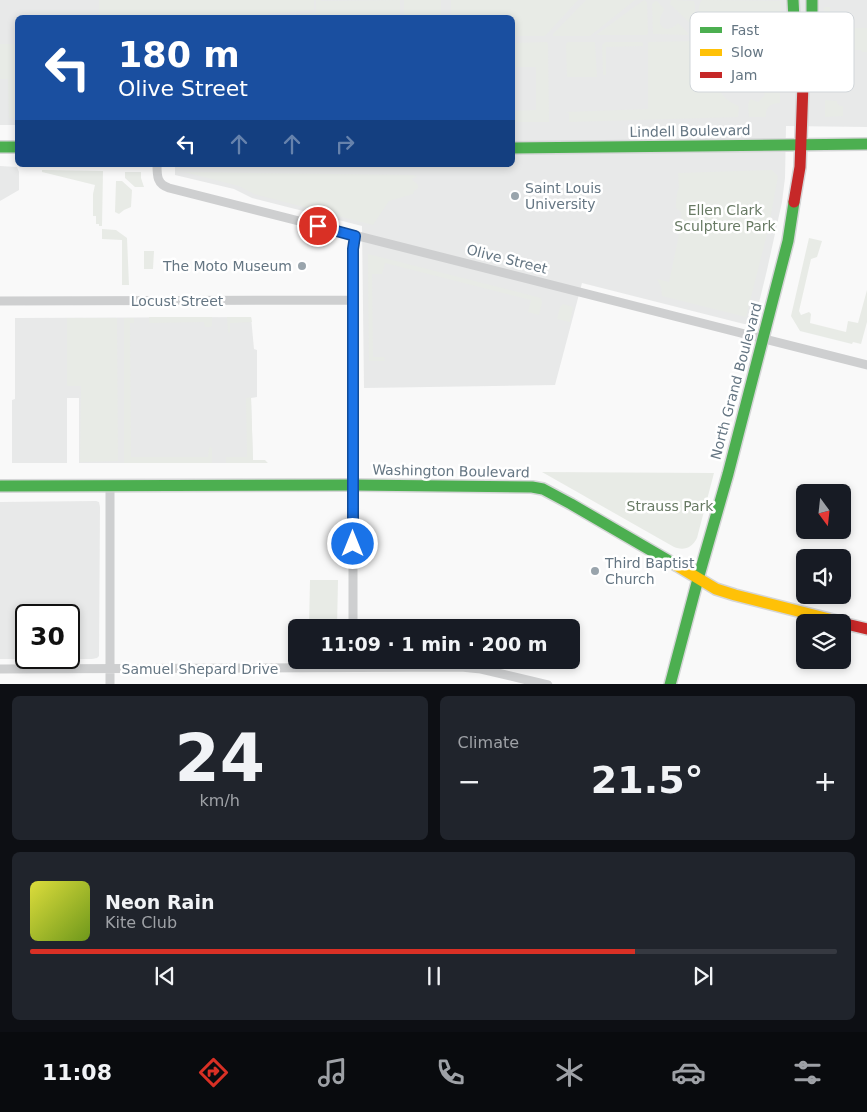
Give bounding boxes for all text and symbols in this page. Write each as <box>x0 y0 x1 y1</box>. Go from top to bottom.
legend <box>690 12 854 92</box>
text: Fast <box>731 22 760 38</box>
icon: left <box>35 35 100 100</box>
text: 180 m <box>118 35 240 75</box>
text: Slow <box>731 44 764 60</box>
text: Jam <box>730 67 757 83</box>
text: Olive Street <box>118 76 248 101</box>
street label: Lindell Boulevard <box>629 122 751 140</box>
icon: left <box>172 130 200 158</box>
icon: ahead <box>225 130 253 158</box>
icon: ahead <box>278 130 306 158</box>
icon: right <box>331 130 359 158</box>
place label: Saint Louis University <box>525 180 601 212</box>
marker: Saint Louis University <box>509 190 521 202</box>
park label: Ellen Clark Sculpture Park <box>674 202 777 234</box>
pin <box>297 205 339 247</box>
icon: arrive <box>304 212 332 240</box>
street label: Olive Street <box>465 241 550 277</box>
place label: The Moto Museum <box>162 258 292 274</box>
marker: The Moto Museum <box>296 260 308 272</box>
street label: Locust Street <box>131 293 224 309</box>
street label: North Grand Boulevard <box>707 301 765 461</box>
street label: Washington Boulevard <box>372 462 530 480</box>
north arrow <box>796 484 851 539</box>
map controls <box>796 484 851 669</box>
park label: Strauss Park <box>627 498 714 514</box>
position arrow <box>326 517 378 569</box>
button: sound <box>796 549 851 604</box>
place label: Third Baptist Church <box>604 555 695 587</box>
marker: Third Baptist Church <box>589 565 601 577</box>
speed limit sign: 30 <box>15 604 80 669</box>
button: layers <box>796 614 851 669</box>
text: 11:09 · 1 min · 200 m <box>320 633 548 655</box>
street label: Samuel Shepard Drive <box>122 661 278 677</box>
text: 24 <box>175 721 265 796</box>
text: Climate <box>458 733 519 752</box>
text: 21.5° <box>591 758 704 802</box>
text: − <box>458 765 481 798</box>
text: + <box>814 765 837 798</box>
text: km/h <box>200 791 240 810</box>
text: Neon Rain <box>105 891 214 913</box>
text: Kite Club <box>105 913 177 932</box>
icon: previous <box>151 962 179 990</box>
icon: pause <box>420 962 448 990</box>
icon: next <box>689 962 717 990</box>
icon: directions <box>196 1055 231 1090</box>
icon: music <box>315 1055 350 1090</box>
icon: phone <box>433 1055 468 1090</box>
icon: climate <box>552 1055 587 1090</box>
icon: car <box>671 1055 706 1090</box>
icon: filters <box>790 1055 825 1090</box>
text: 11:08 <box>42 1060 112 1085</box>

